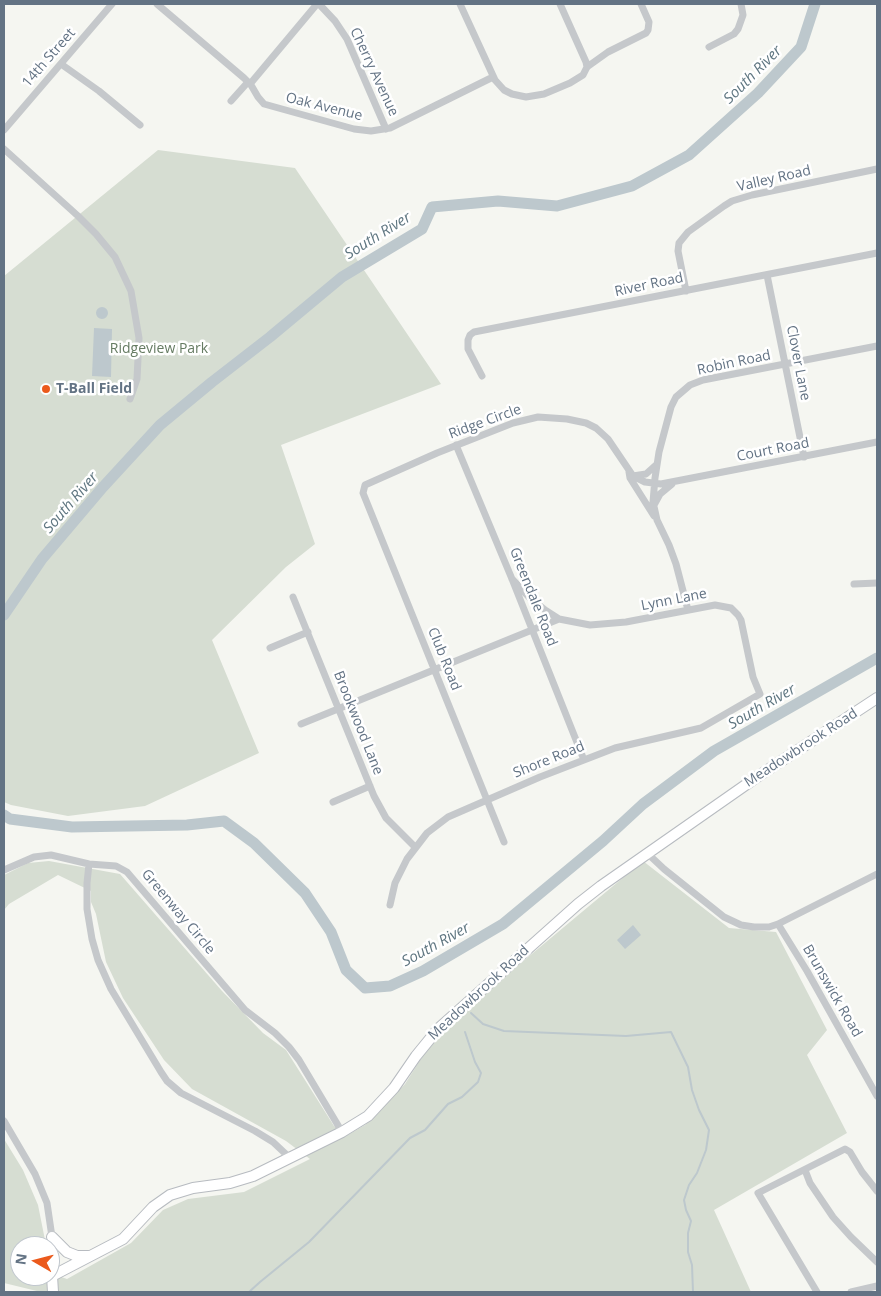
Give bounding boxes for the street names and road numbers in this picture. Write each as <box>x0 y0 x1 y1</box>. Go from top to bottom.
street label: 14th Street <box>19 25 79 91</box>
street label: Cherry Avenue <box>346 25 402 119</box>
street label: Oak Avenue <box>284 89 364 125</box>
street label: Valley Road <box>736 162 812 196</box>
street label: River Road <box>613 270 685 300</box>
street label: Clover Lane <box>782 324 814 402</box>
street label: Robin Road <box>696 347 772 379</box>
street label: Ridge Circle <box>446 401 524 443</box>
street label: Court Road <box>735 435 811 465</box>
street label: Greendale Road <box>506 545 560 649</box>
street label: Lynn Lane <box>640 585 708 615</box>
street label: Club Road <box>424 625 464 693</box>
street label: Brookwood Lane <box>330 669 386 777</box>
street label: Meadowbrook Road <box>741 705 861 791</box>
street label: Shore Road <box>511 738 587 782</box>
street label: Greenway Circle <box>138 866 218 958</box>
street label: Meadowbrook Road <box>425 942 533 1044</box>
street label: Brunswick Road <box>799 942 865 1040</box>

